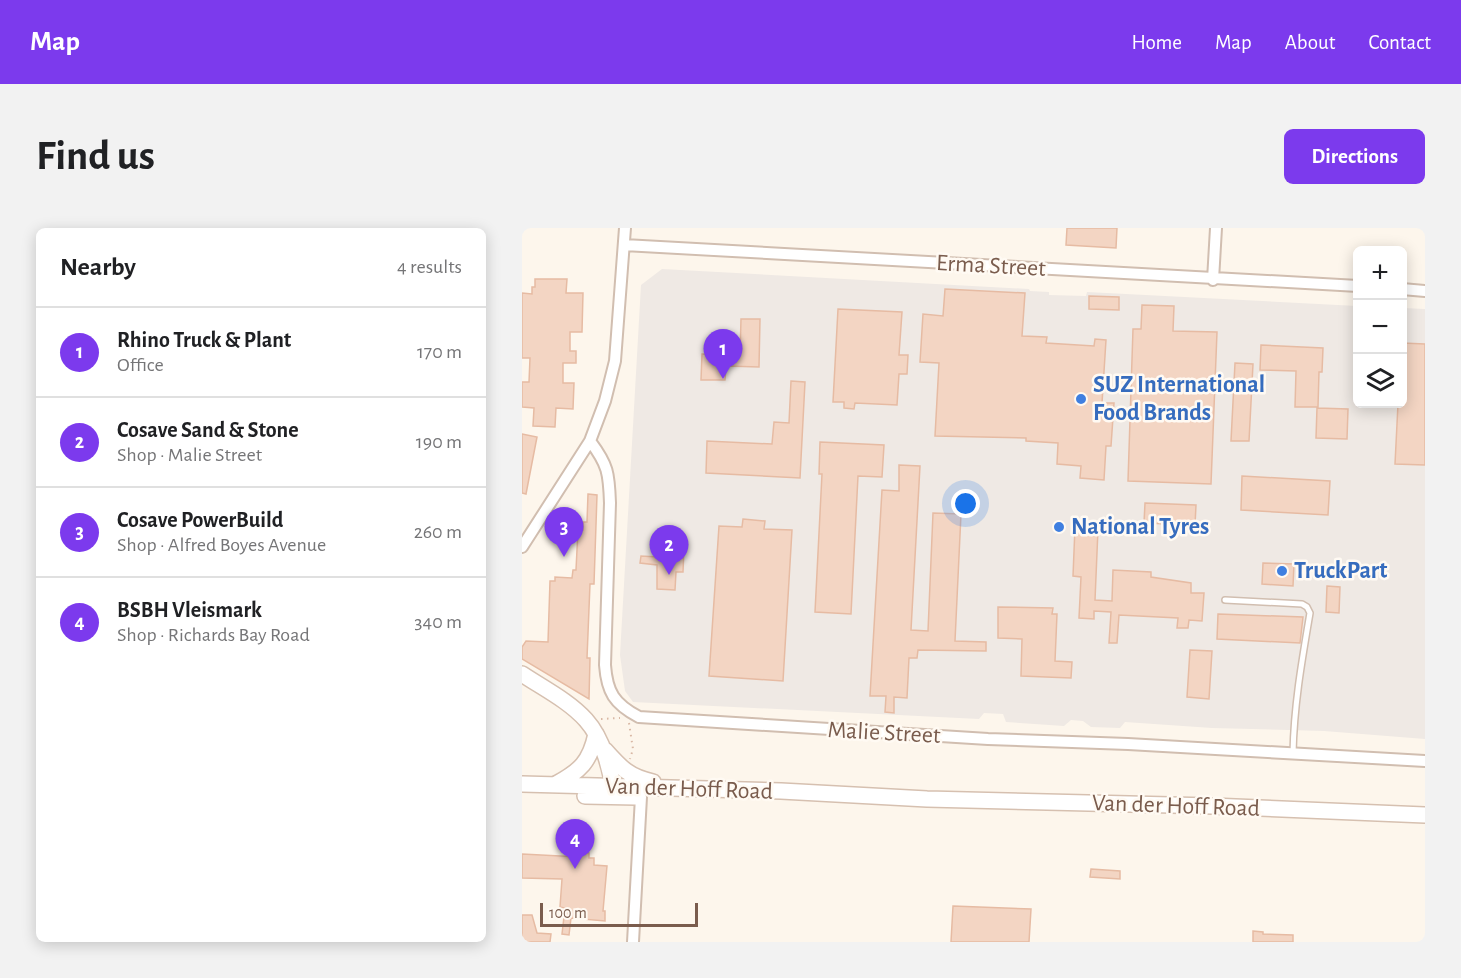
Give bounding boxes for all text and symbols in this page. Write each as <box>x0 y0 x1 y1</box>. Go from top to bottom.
text: Map <box>30 28 80 56</box>
text: Home <box>1131 32 1182 53</box>
text: Map <box>1215 32 1252 53</box>
text: About <box>1285 32 1335 53</box>
text: Contact <box>1368 32 1431 53</box>
button: Directions <box>1284 129 1425 184</box>
text: Find us <box>36 135 155 177</box>
map controls <box>1353 246 1407 408</box>
button: + <box>1353 246 1407 300</box>
street label: Erma Street <box>936 251 1047 281</box>
text: Nearby <box>60 254 136 280</box>
text: 4 results <box>397 257 462 277</box>
button: − <box>1353 300 1407 354</box>
text: Rhino Truck & Plant <box>117 329 291 351</box>
pin: 1 <box>704 330 742 379</box>
text: 1 <box>76 342 83 362</box>
text: 170 m <box>417 342 462 362</box>
button: layers <box>1353 354 1407 408</box>
text: Office <box>117 355 164 375</box>
place label: SUZ International Food Brands <box>1093 373 1265 425</box>
marker: SUZ International Food Brands <box>1074 392 1088 406</box>
text: Cosave Sand & Stone <box>117 419 299 441</box>
text: 2 <box>75 432 84 452</box>
text: 190 m <box>416 432 462 452</box>
text: Shop · Malie Street <box>117 445 262 465</box>
your location <box>951 489 980 518</box>
pin: 3 <box>544 508 584 557</box>
text: Cosave PowerBuild <box>117 509 283 531</box>
place label: National Tyres <box>1071 515 1209 539</box>
marker: National Tyres <box>1052 520 1066 534</box>
text: 3 <box>75 522 84 542</box>
text: 260 m <box>414 522 462 542</box>
pin: 2 <box>650 526 688 575</box>
text: Shop · Alfred Boyes Avenue <box>117 535 326 555</box>
place label: TruckPart <box>1294 559 1387 583</box>
marker: TruckPart <box>1275 564 1289 578</box>
text: BSBH Vleismark <box>117 599 262 621</box>
text: 4 <box>74 612 85 632</box>
text: 340 m <box>414 612 462 632</box>
text: Shop · Richards Bay Road <box>117 625 310 645</box>
street label: Malie Street <box>827 718 941 748</box>
street label: Van der Hoff Road <box>605 774 773 804</box>
street label: Van der Hoff Road <box>1092 791 1260 821</box>
pin: 4 <box>556 820 594 869</box>
scale bar <box>540 900 698 928</box>
text: 100 m <box>549 905 587 921</box>

